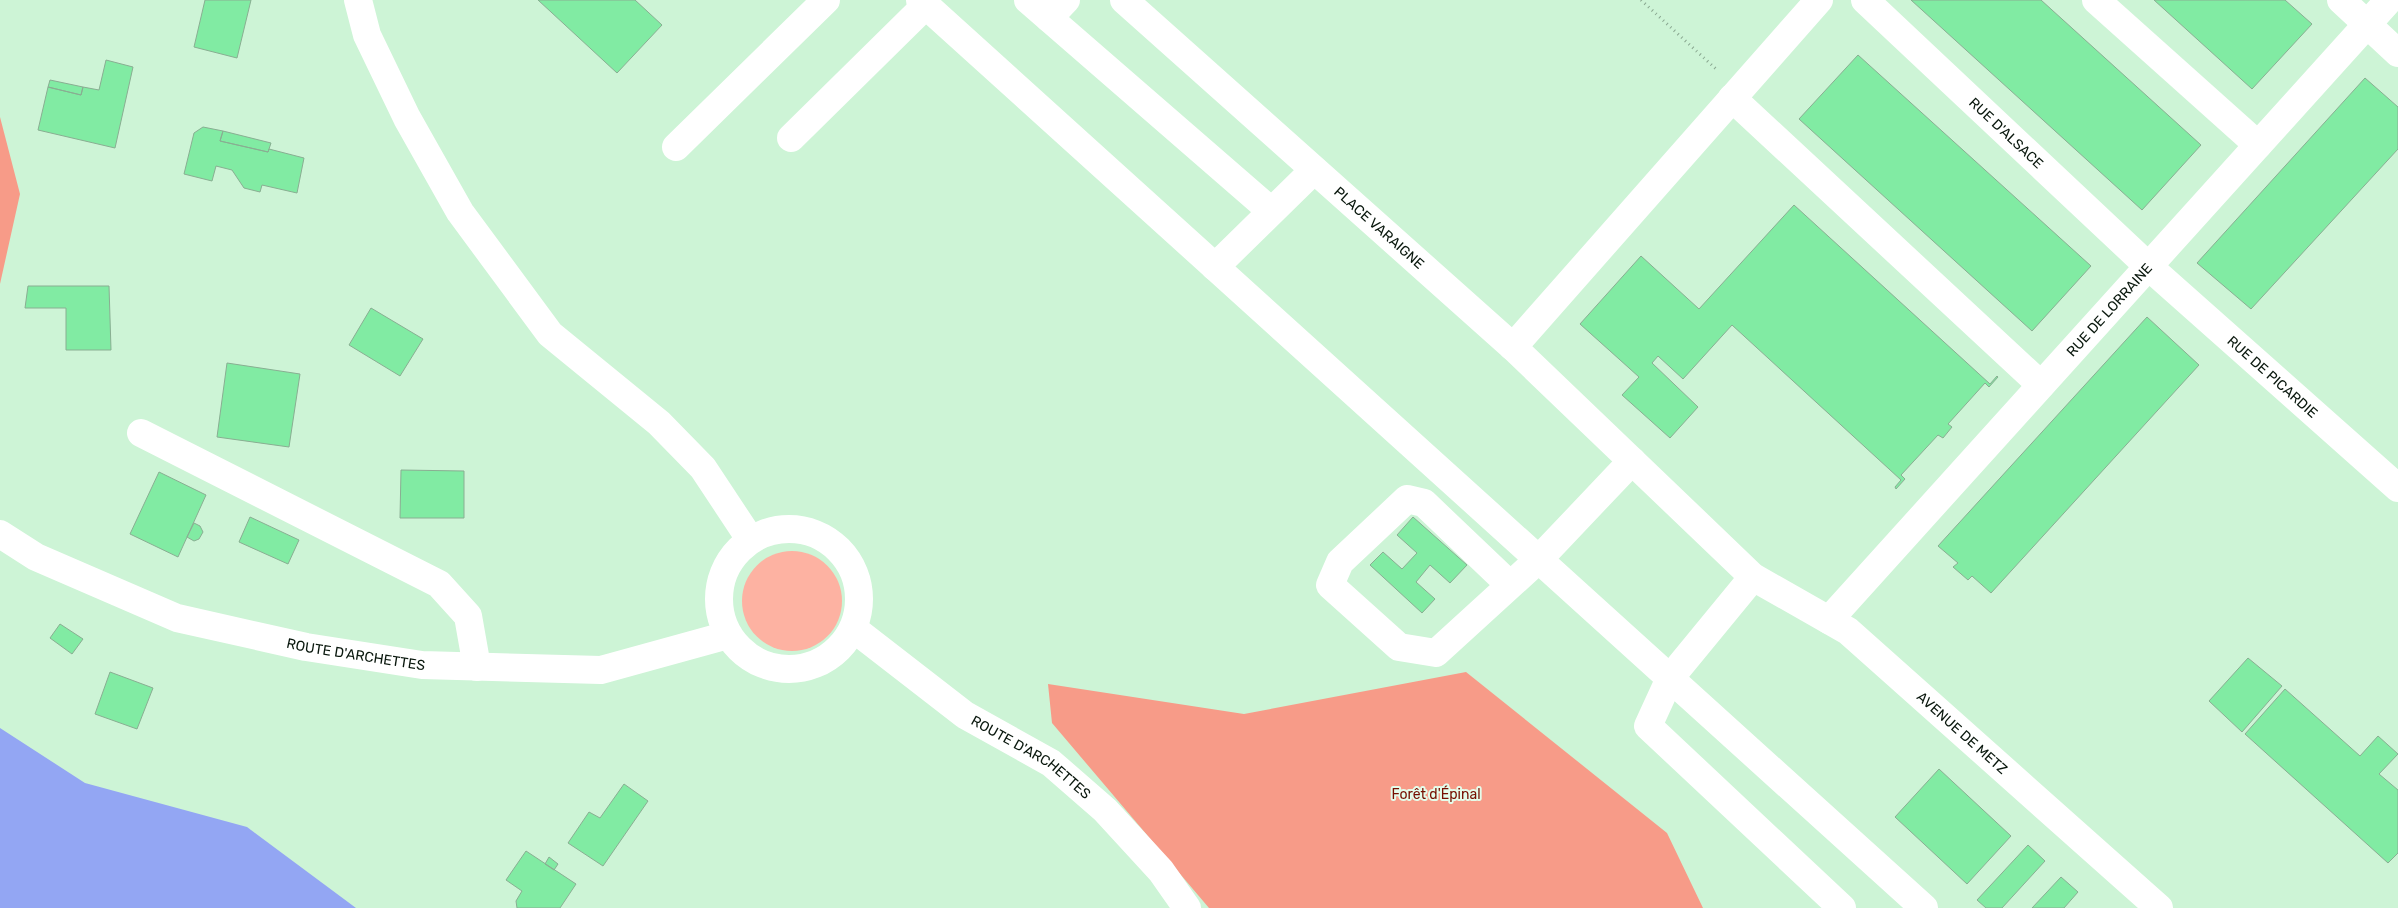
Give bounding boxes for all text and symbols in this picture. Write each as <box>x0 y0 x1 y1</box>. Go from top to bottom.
street label: RUE D'ALSACE <box>1966 94 2047 172</box>
street label: PLACE VARAIGNE <box>1331 183 1428 272</box>
street label: RUE DE LORRAINE <box>2063 260 2156 360</box>
street label: RUE DE PICARDIE <box>2224 332 2321 421</box>
street label: ROUTE D'ARCHETTES <box>285 634 427 674</box>
street label: AVENUE DE METZ <box>1913 688 2011 778</box>
street label: ROUTE D'ARCHETTES <box>968 712 1095 803</box>
park label: Forêt d'Épinal <box>1391 785 1481 803</box>

